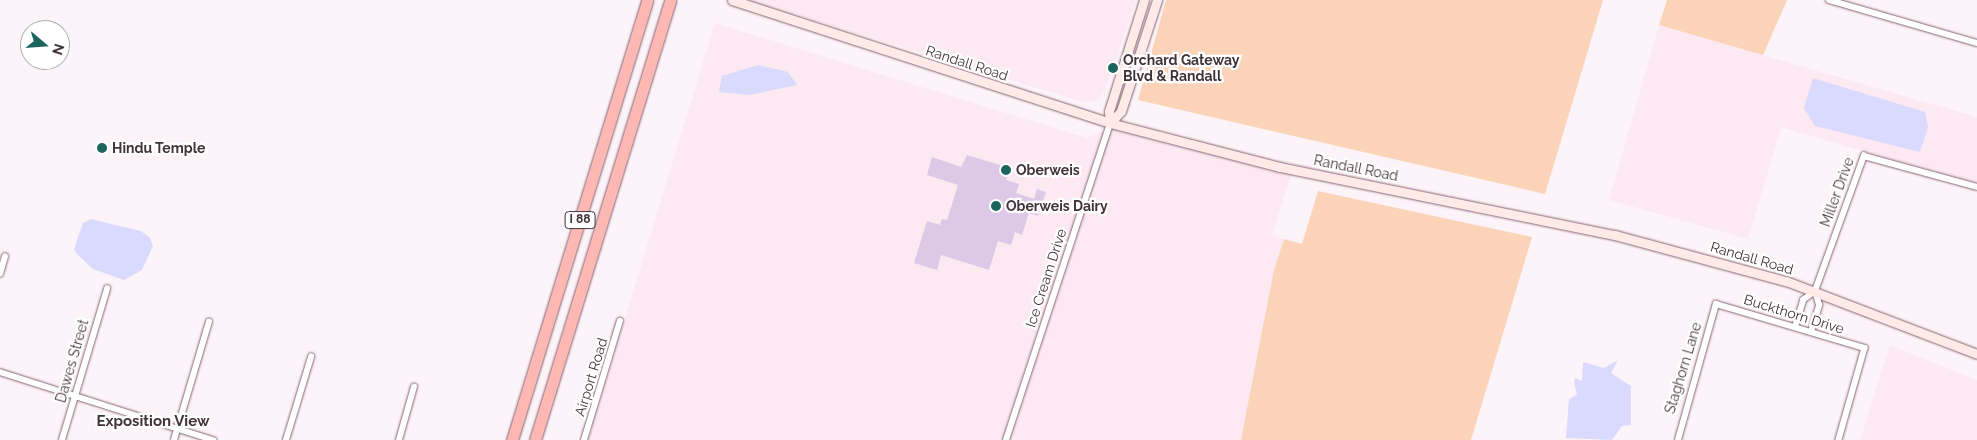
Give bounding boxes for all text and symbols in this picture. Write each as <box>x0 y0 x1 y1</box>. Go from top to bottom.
north arrow <box>20 20 70 70</box>
text: N <box>49 42 68 57</box>
street label: Randall Road <box>924 42 1010 84</box>
place label: Orchard Gateway Blvd & Randall <box>1123 52 1240 84</box>
marker: Orchard Gateway Blvd & Randall <box>1107 62 1119 74</box>
place label: Hindu Temple <box>112 140 206 156</box>
marker: Hindu Temple <box>96 142 108 154</box>
street label: Randall Road <box>1312 152 1400 184</box>
street label: Miller Drive <box>1817 155 1857 229</box>
place label: Oberweis <box>1016 162 1080 178</box>
marker: Oberweis <box>1000 164 1012 176</box>
place label: Oberweis Dairy <box>1006 198 1108 214</box>
marker: Oberweis Dairy <box>990 200 1002 212</box>
road number: I 88 <box>564 210 596 230</box>
street label: Ice Cream Drive <box>1022 227 1070 329</box>
street label: Randall Road <box>1708 238 1796 278</box>
street label: Buckthorn Drive <box>1742 291 1846 337</box>
street label: Dawes Street <box>52 317 92 405</box>
street label: Staghorn Lane <box>1661 320 1705 416</box>
street label: Airport Road <box>571 336 611 418</box>
district label: Exposition View <box>96 413 210 431</box>

